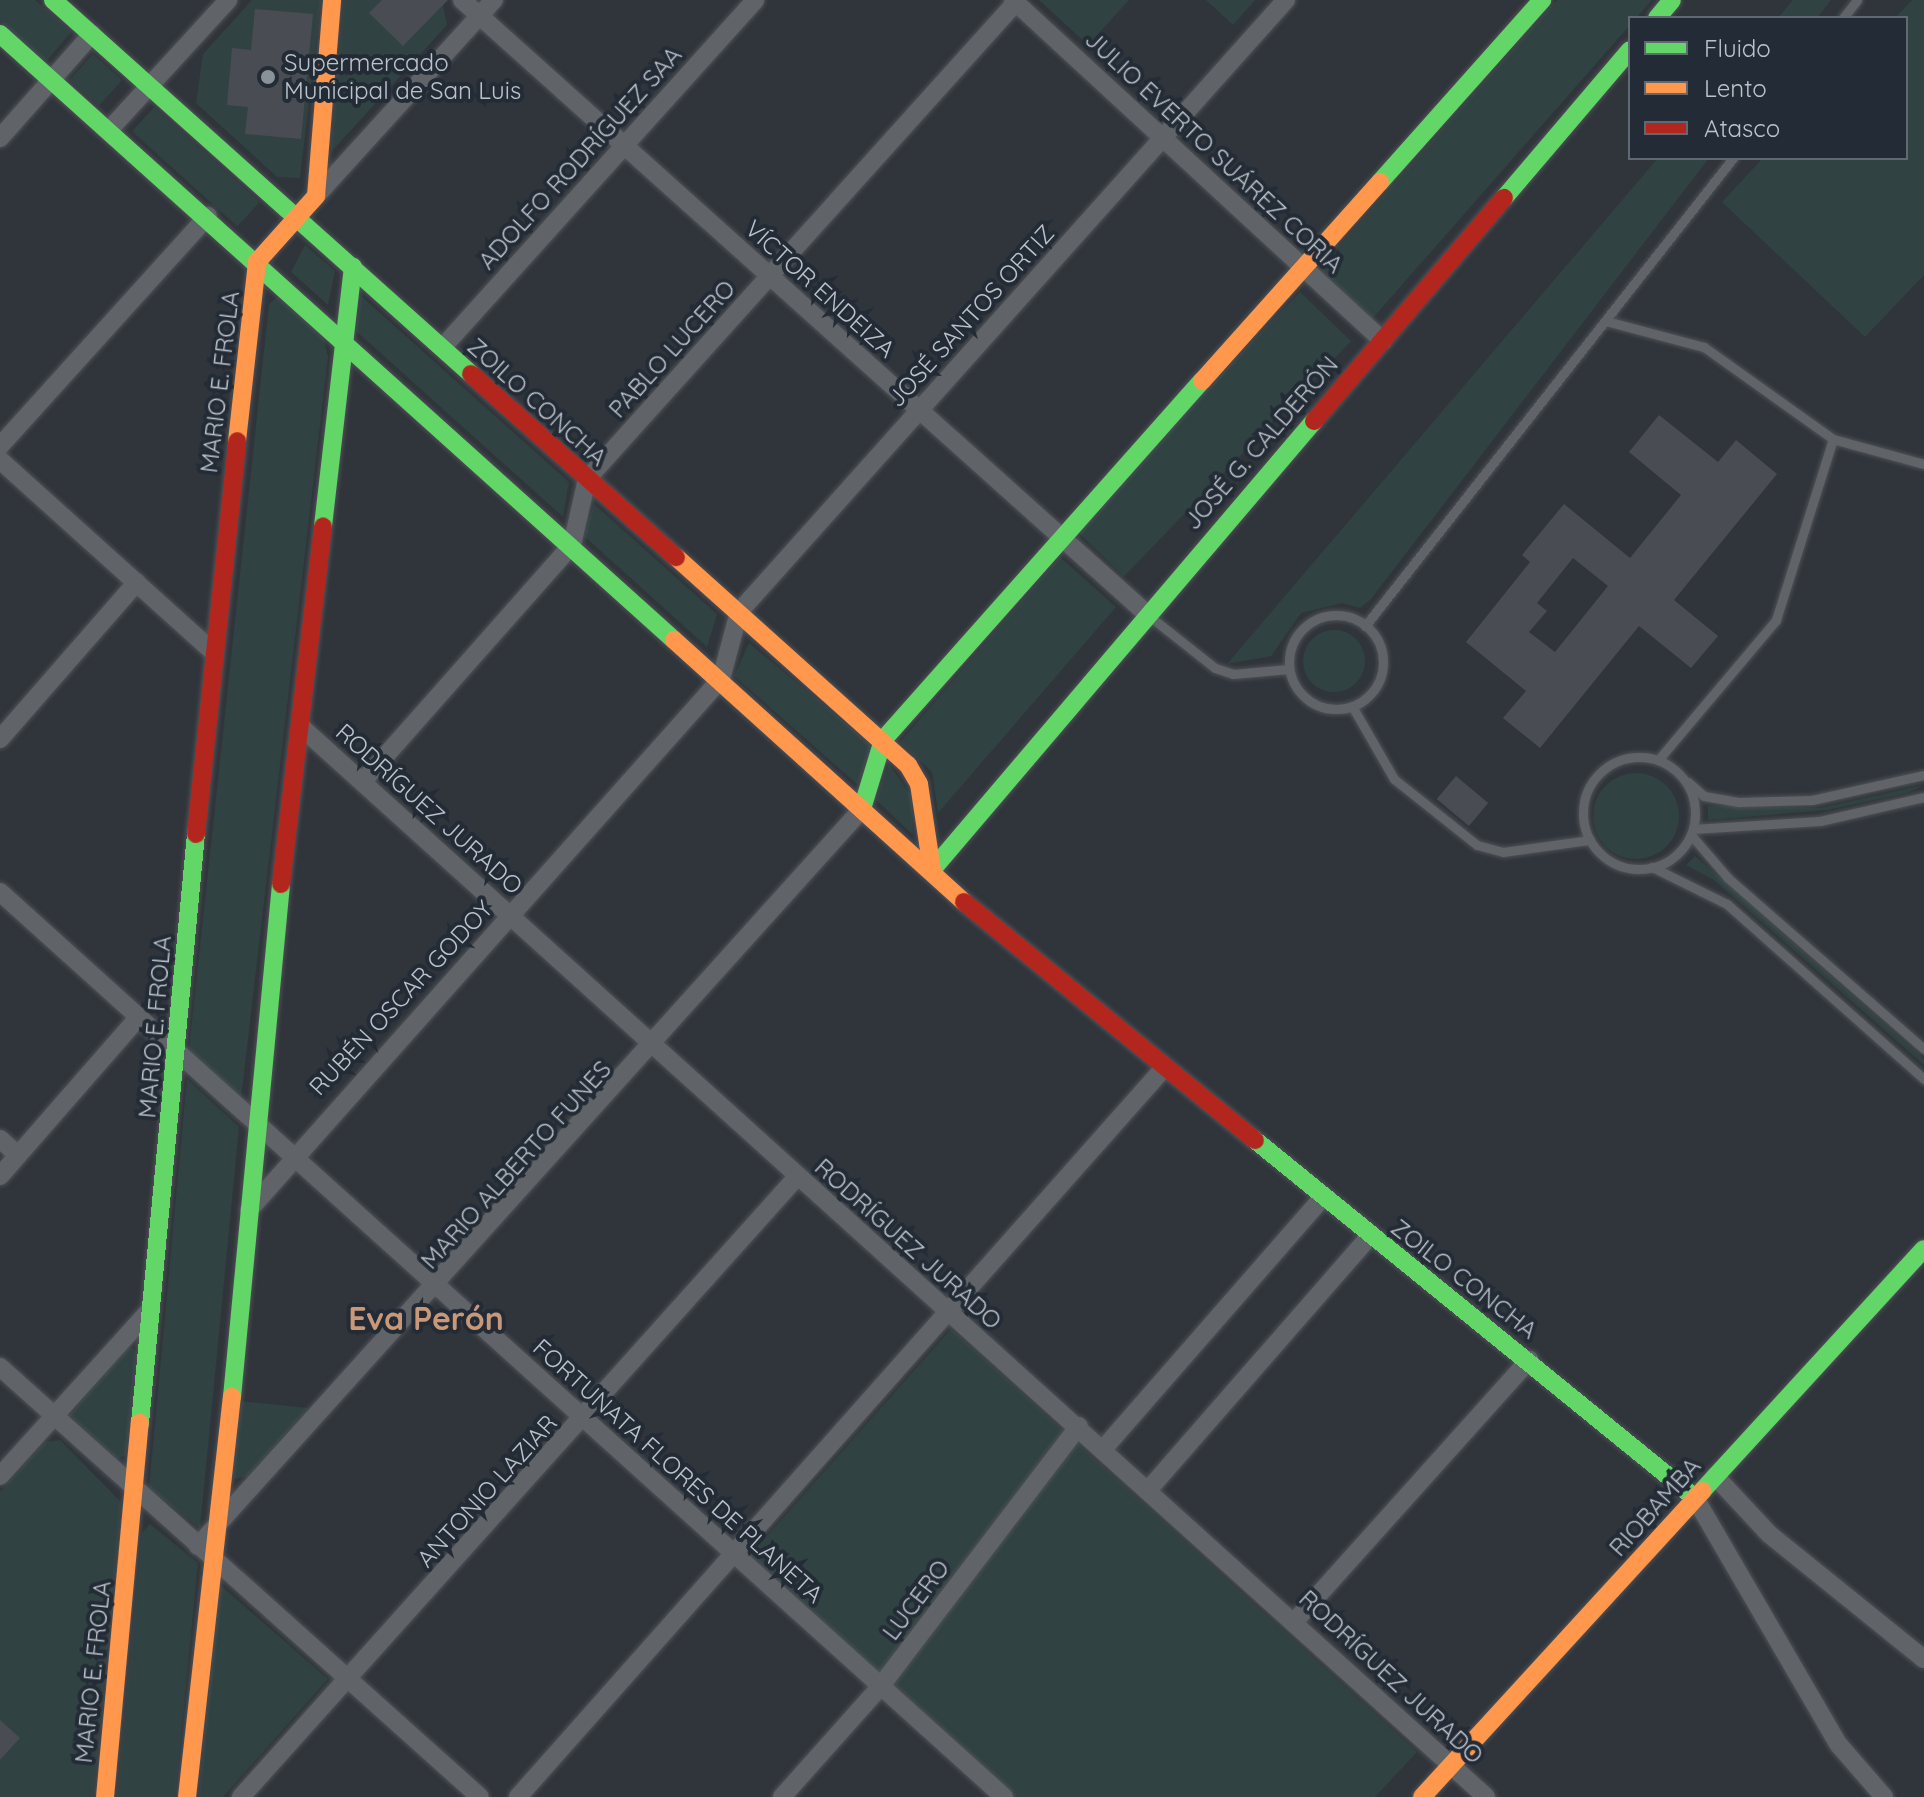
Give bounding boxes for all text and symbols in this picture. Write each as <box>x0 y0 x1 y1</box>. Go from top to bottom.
legend <box>1628 16 1908 160</box>
street label: JULIO EVERTO SUÁREZ CORIA <box>1079 25 1349 279</box>
text: Fluido <box>1704 33 1771 63</box>
street label: ADOLFO RODRÍGUEZ SAA <box>472 41 688 275</box>
place label: Supermercado Municipal de San Luis <box>284 49 521 105</box>
marker: Supermercado Municipal de San Luis <box>259 68 277 86</box>
text: Lento <box>1704 73 1767 103</box>
text: Atasco <box>1704 113 1780 143</box>
street label: VÍCTOR ENDEIZA <box>739 214 901 364</box>
street label: JOSÉ SANTOS ORTIZ <box>882 219 1060 413</box>
street label: PABLO LUCERO <box>603 274 741 424</box>
street label: MARIO E. FROLA <box>195 289 245 475</box>
street label: ZOILO CONCHA <box>462 332 612 472</box>
street label: JOSÉ G. CALDERÓN <box>1178 350 1344 536</box>
street label: RODRÍGUEZ JURADO <box>330 718 528 900</box>
street label: RUBÉN OSCAR GODOY <box>303 895 499 1101</box>
street label: MARIO E. FROLA <box>133 935 177 1119</box>
street label: MARIO ALBERTO FUNES <box>415 1055 617 1275</box>
street label: RODRÍGUEZ JURADO <box>809 1153 1007 1335</box>
street label: ZOILO CONCHA <box>1385 1213 1543 1345</box>
district label: Eva Perón <box>348 1299 504 1337</box>
street label: FORTUNATA FLORES DE PLANETA <box>527 1333 829 1609</box>
street label: ANTONIO LAZIAR <box>411 1409 563 1573</box>
street label: RIOBAMBA <box>1603 1452 1707 1562</box>
street label: LUCERO <box>877 1554 955 1646</box>
street label: MARIO E. FROLA <box>69 1579 117 1765</box>
street label: RODRÍGUEZ JURADO <box>1293 1584 1489 1770</box>

